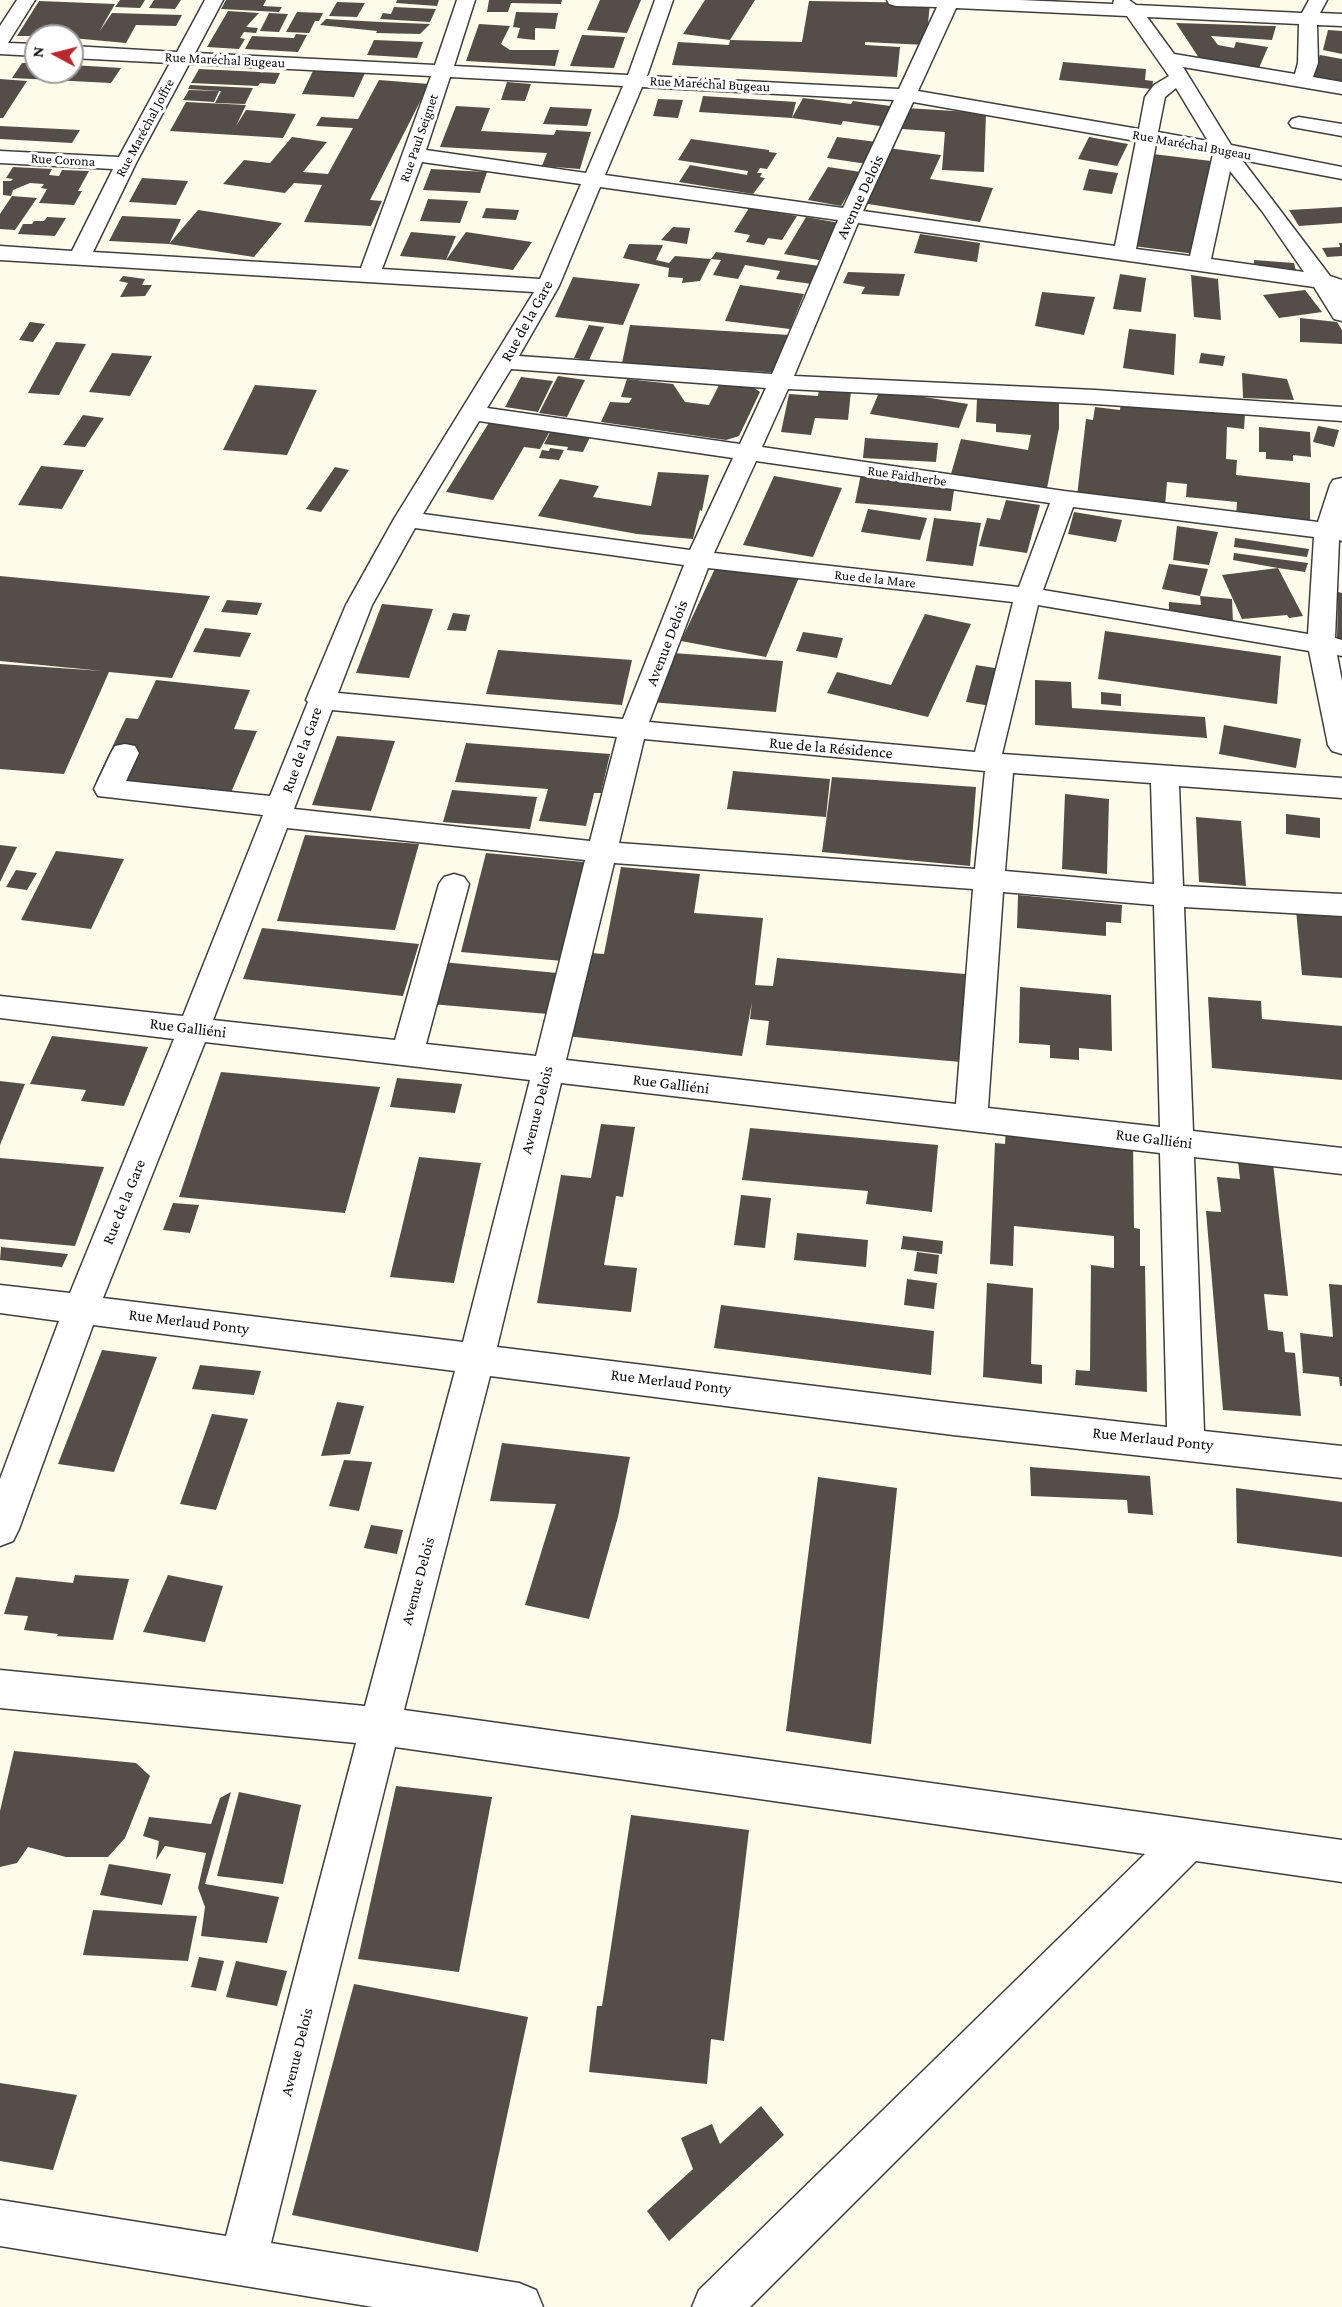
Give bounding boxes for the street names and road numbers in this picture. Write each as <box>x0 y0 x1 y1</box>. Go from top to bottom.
street label: Rue Maréchal Bugeau <box>164 48 286 72</box>
street label: Rue Maréchal Bugeau <box>649 72 771 96</box>
street label: Rue Maréchal Joffre <box>112 76 178 180</box>
street label: Rue Paul Seignet <box>396 92 442 184</box>
street label: Rue Maréchal Bugeau <box>1131 126 1253 164</box>
street label: Rue Corona <box>30 150 96 170</box>
street label: Avenue Delois <box>832 152 888 242</box>
street label: Rue de la Gare <box>497 277 557 365</box>
street label: Rue Faidherbe <box>866 462 948 490</box>
street label: Rue de la Mare <box>834 566 916 592</box>
street label: Avenue Delois <box>642 597 692 689</box>
street label: Rue de la Gare <box>278 704 326 796</box>
street label: Rue de la Résidence <box>768 733 894 763</box>
street label: Rue Galliéni <box>149 1014 227 1042</box>
street label: Avenue Delois <box>517 1064 557 1156</box>
street label: Rue Galliéni <box>632 1070 710 1098</box>
street label: Rue Galliéni <box>1115 1125 1193 1153</box>
street label: Rue de la Gare <box>98 1157 150 1247</box>
street label: Rue Merlaud Ponty <box>128 1305 250 1339</box>
street label: Rue Merlaud Ponty <box>610 1365 732 1399</box>
street label: Rue Merlaud Ponty <box>1092 1423 1214 1455</box>
street label: Avenue Delois <box>397 1535 439 1627</box>
street label: Avenue Delois <box>277 2006 317 2098</box>

